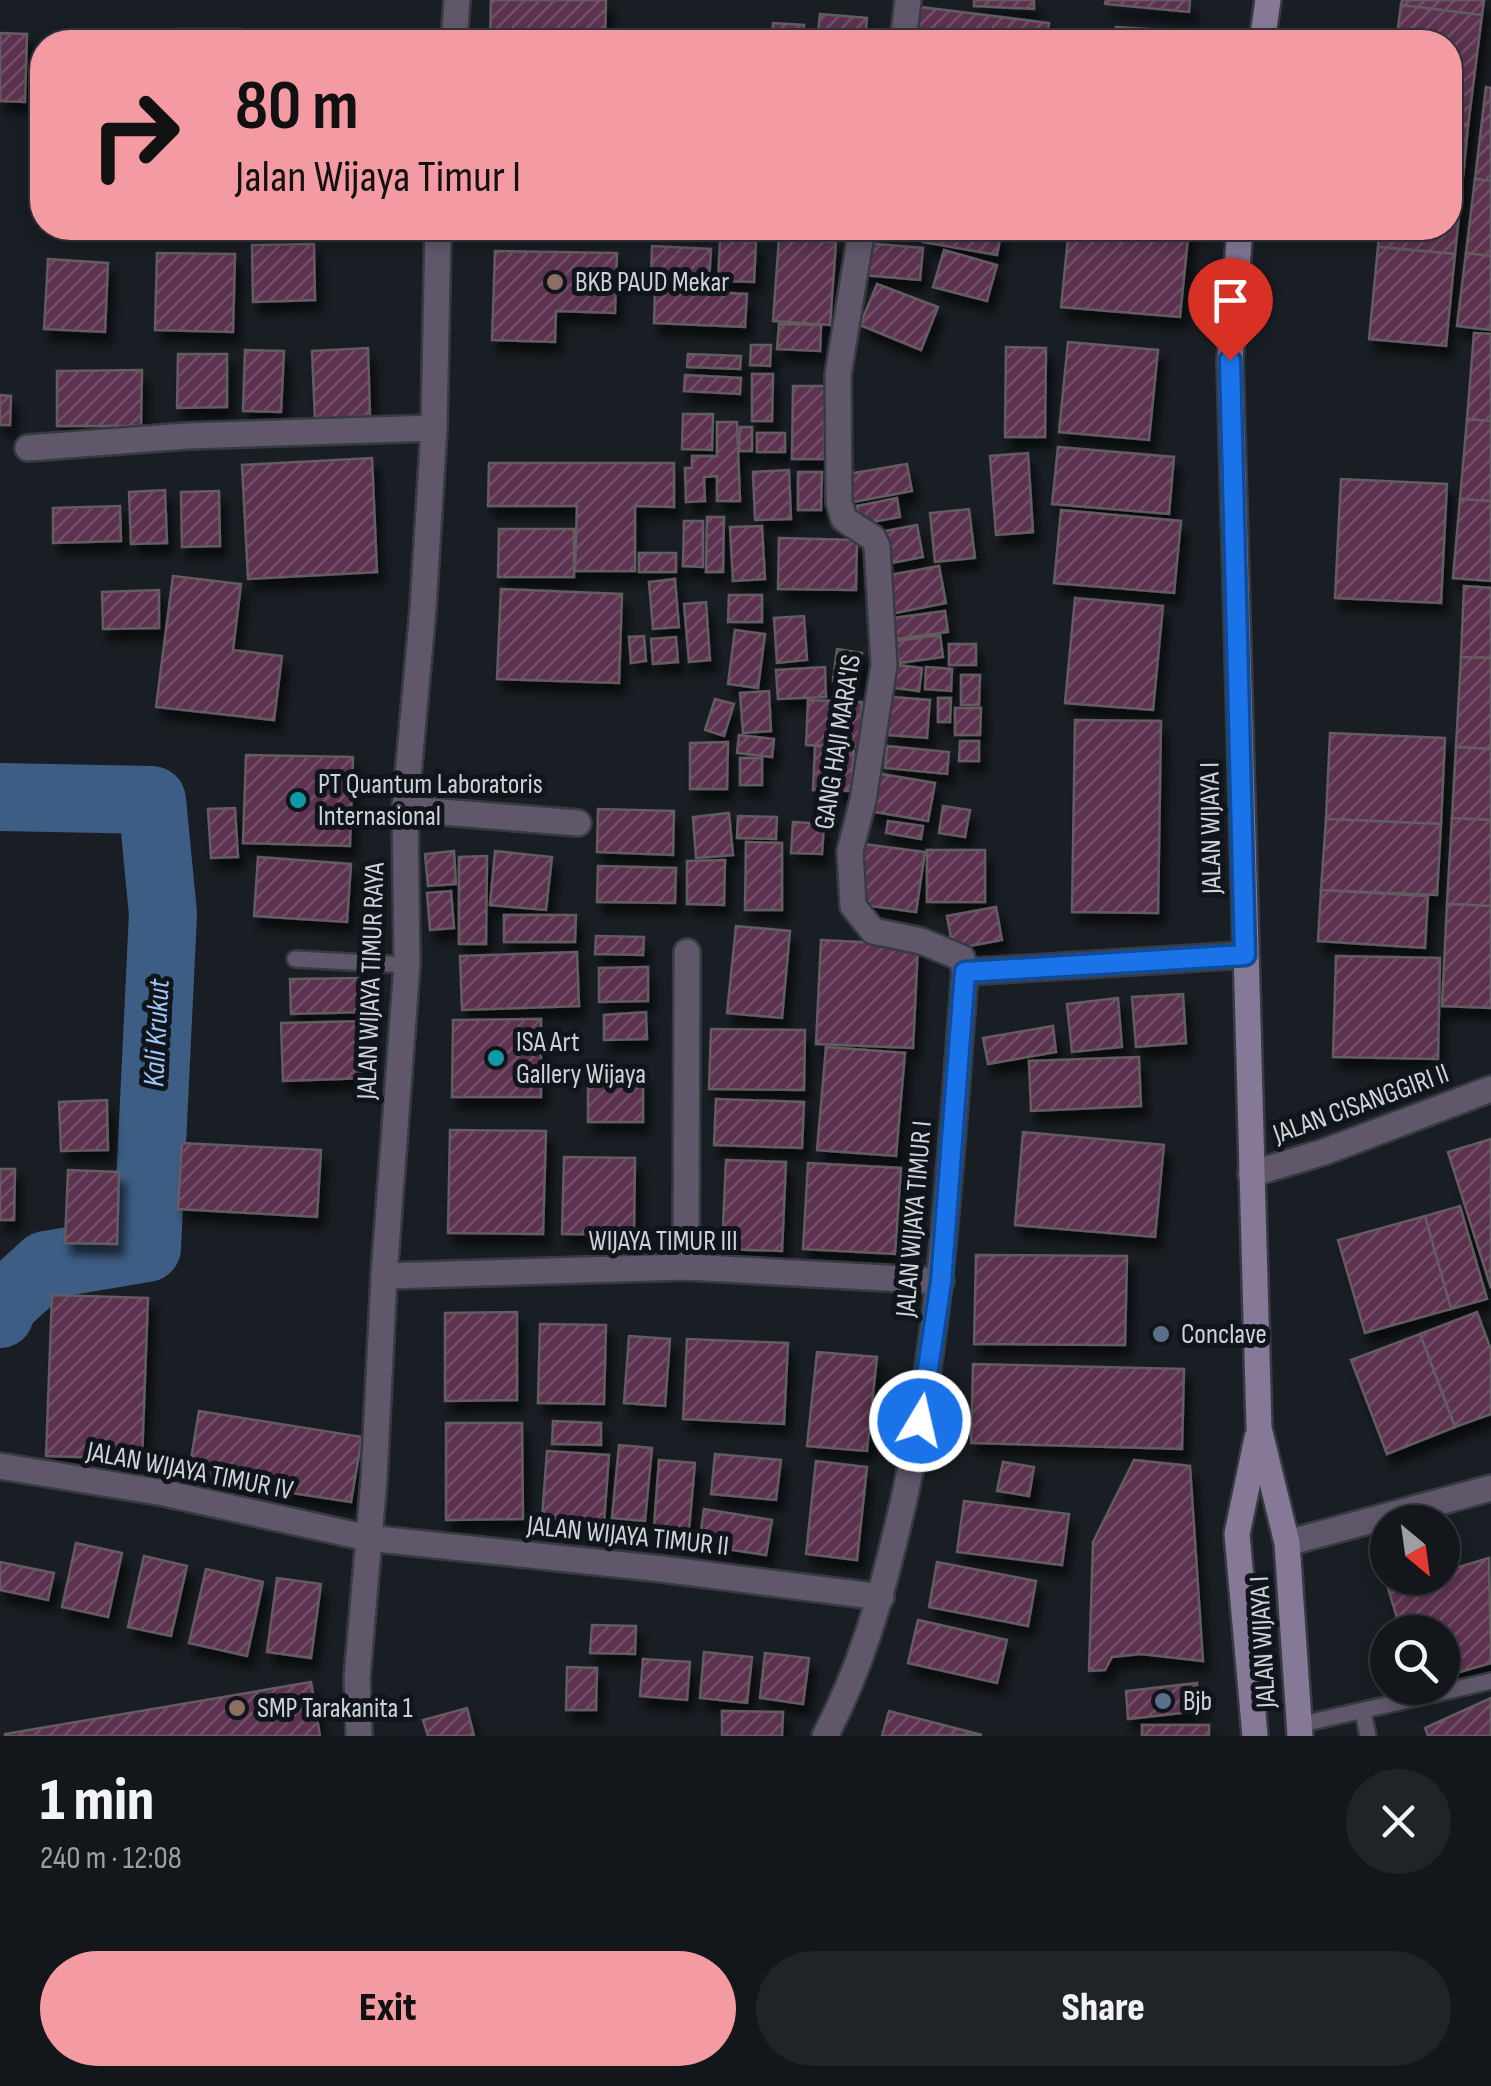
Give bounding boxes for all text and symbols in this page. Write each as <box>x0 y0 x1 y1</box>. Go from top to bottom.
text: 80 m <box>235 65 359 149</box>
icon: right <box>70 70 200 200</box>
text: Jalan Wijaya Timur I <box>235 150 521 205</box>
pin <box>1188 258 1273 361</box>
place label: BKB PAUD Mekar <box>575 266 729 299</box>
marker: BKB PAUD Mekar <box>544 271 566 293</box>
icon: arrive <box>1203 273 1258 328</box>
street label: GANG HAJI MARA'IS <box>808 652 868 832</box>
street label: JALAN WIJAYA I <box>1193 762 1229 895</box>
place label: PT Quantum Laboratoris Internasional <box>318 768 543 833</box>
marker: PT Quantum Laboratoris Internasional <box>287 789 309 811</box>
street label: JALAN WIJAYA TIMUR RAYA <box>350 861 392 1101</box>
water label: Kali Krukut <box>136 977 178 1088</box>
place label: ISA Art Gallery Wijaya <box>516 1026 646 1091</box>
marker: ISA Art Gallery Wijaya <box>485 1047 507 1069</box>
street label: JALAN CISANGGIRI II <box>1268 1057 1453 1151</box>
street label: JALAN WIJAYA TIMUR I <box>889 1119 939 1320</box>
street label: WIJAYA TIMUR III <box>588 1225 738 1258</box>
place label: Conclave <box>1181 1318 1267 1351</box>
marker: Conclave <box>1150 1323 1172 1345</box>
position arrow <box>868 1369 972 1473</box>
street label: JALAN WIJAYA TIMUR IV <box>83 1435 296 1507</box>
north arrow <box>1370 1505 1460 1595</box>
map controls <box>1370 1505 1460 1705</box>
street label: JALAN WIJAYA TIMUR II <box>525 1509 730 1563</box>
street label: JALAN WIJAYA I <box>1243 1575 1283 1710</box>
button: search <box>1370 1615 1460 1705</box>
place label: Bjb <box>1183 1685 1212 1718</box>
marker: Bjb <box>1152 1690 1174 1712</box>
place label: SMP Tarakanita 1 <box>257 1692 413 1725</box>
marker: SMP Tarakanita 1 <box>226 1697 248 1719</box>
text: 1 min <box>40 1765 154 1837</box>
button: close <box>1346 1769 1451 1874</box>
text: 240 m · 12:08 <box>40 1839 182 1878</box>
button: Exit <box>40 1951 736 2066</box>
button: Share <box>756 1951 1451 2066</box>

